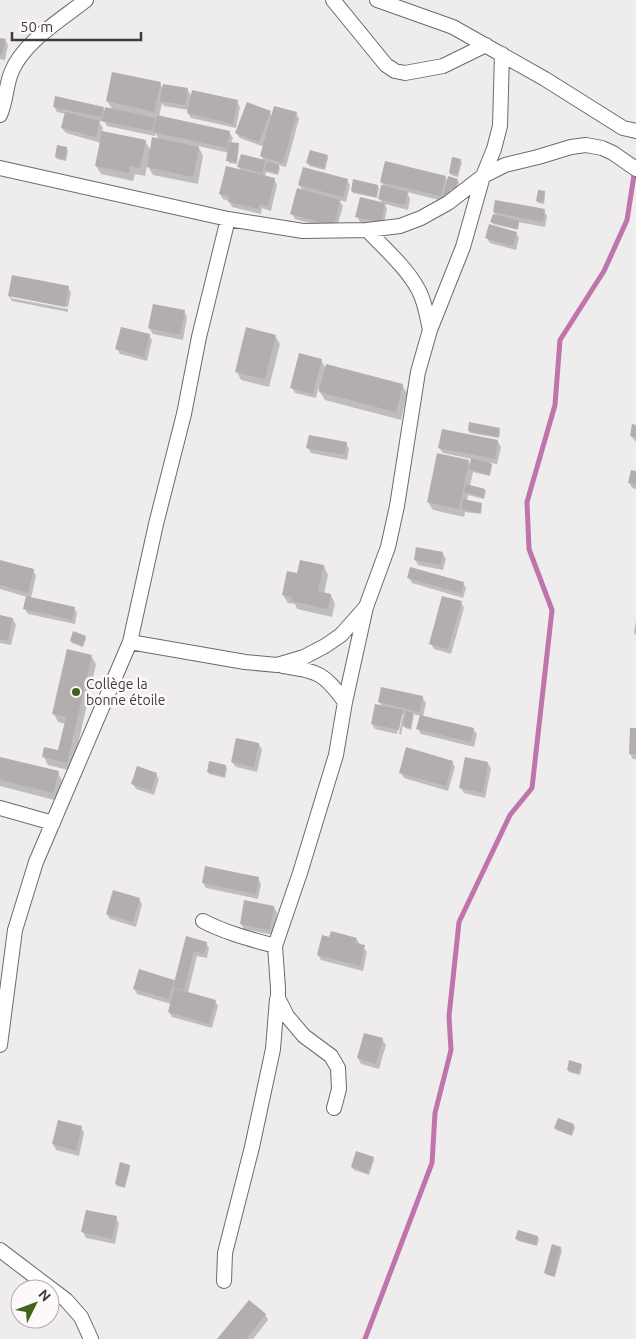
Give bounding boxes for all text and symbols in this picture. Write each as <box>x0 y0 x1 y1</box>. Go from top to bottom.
scale bar <box>12 10 141 42</box>
text: 50 m <box>20 18 53 35</box>
place label: Collège la bonne étoile <box>86 676 166 708</box>
marker: Collège la bonne étoile <box>70 686 82 698</box>
north arrow <box>10 1279 60 1329</box>
text: N <box>35 1286 54 1305</box>

